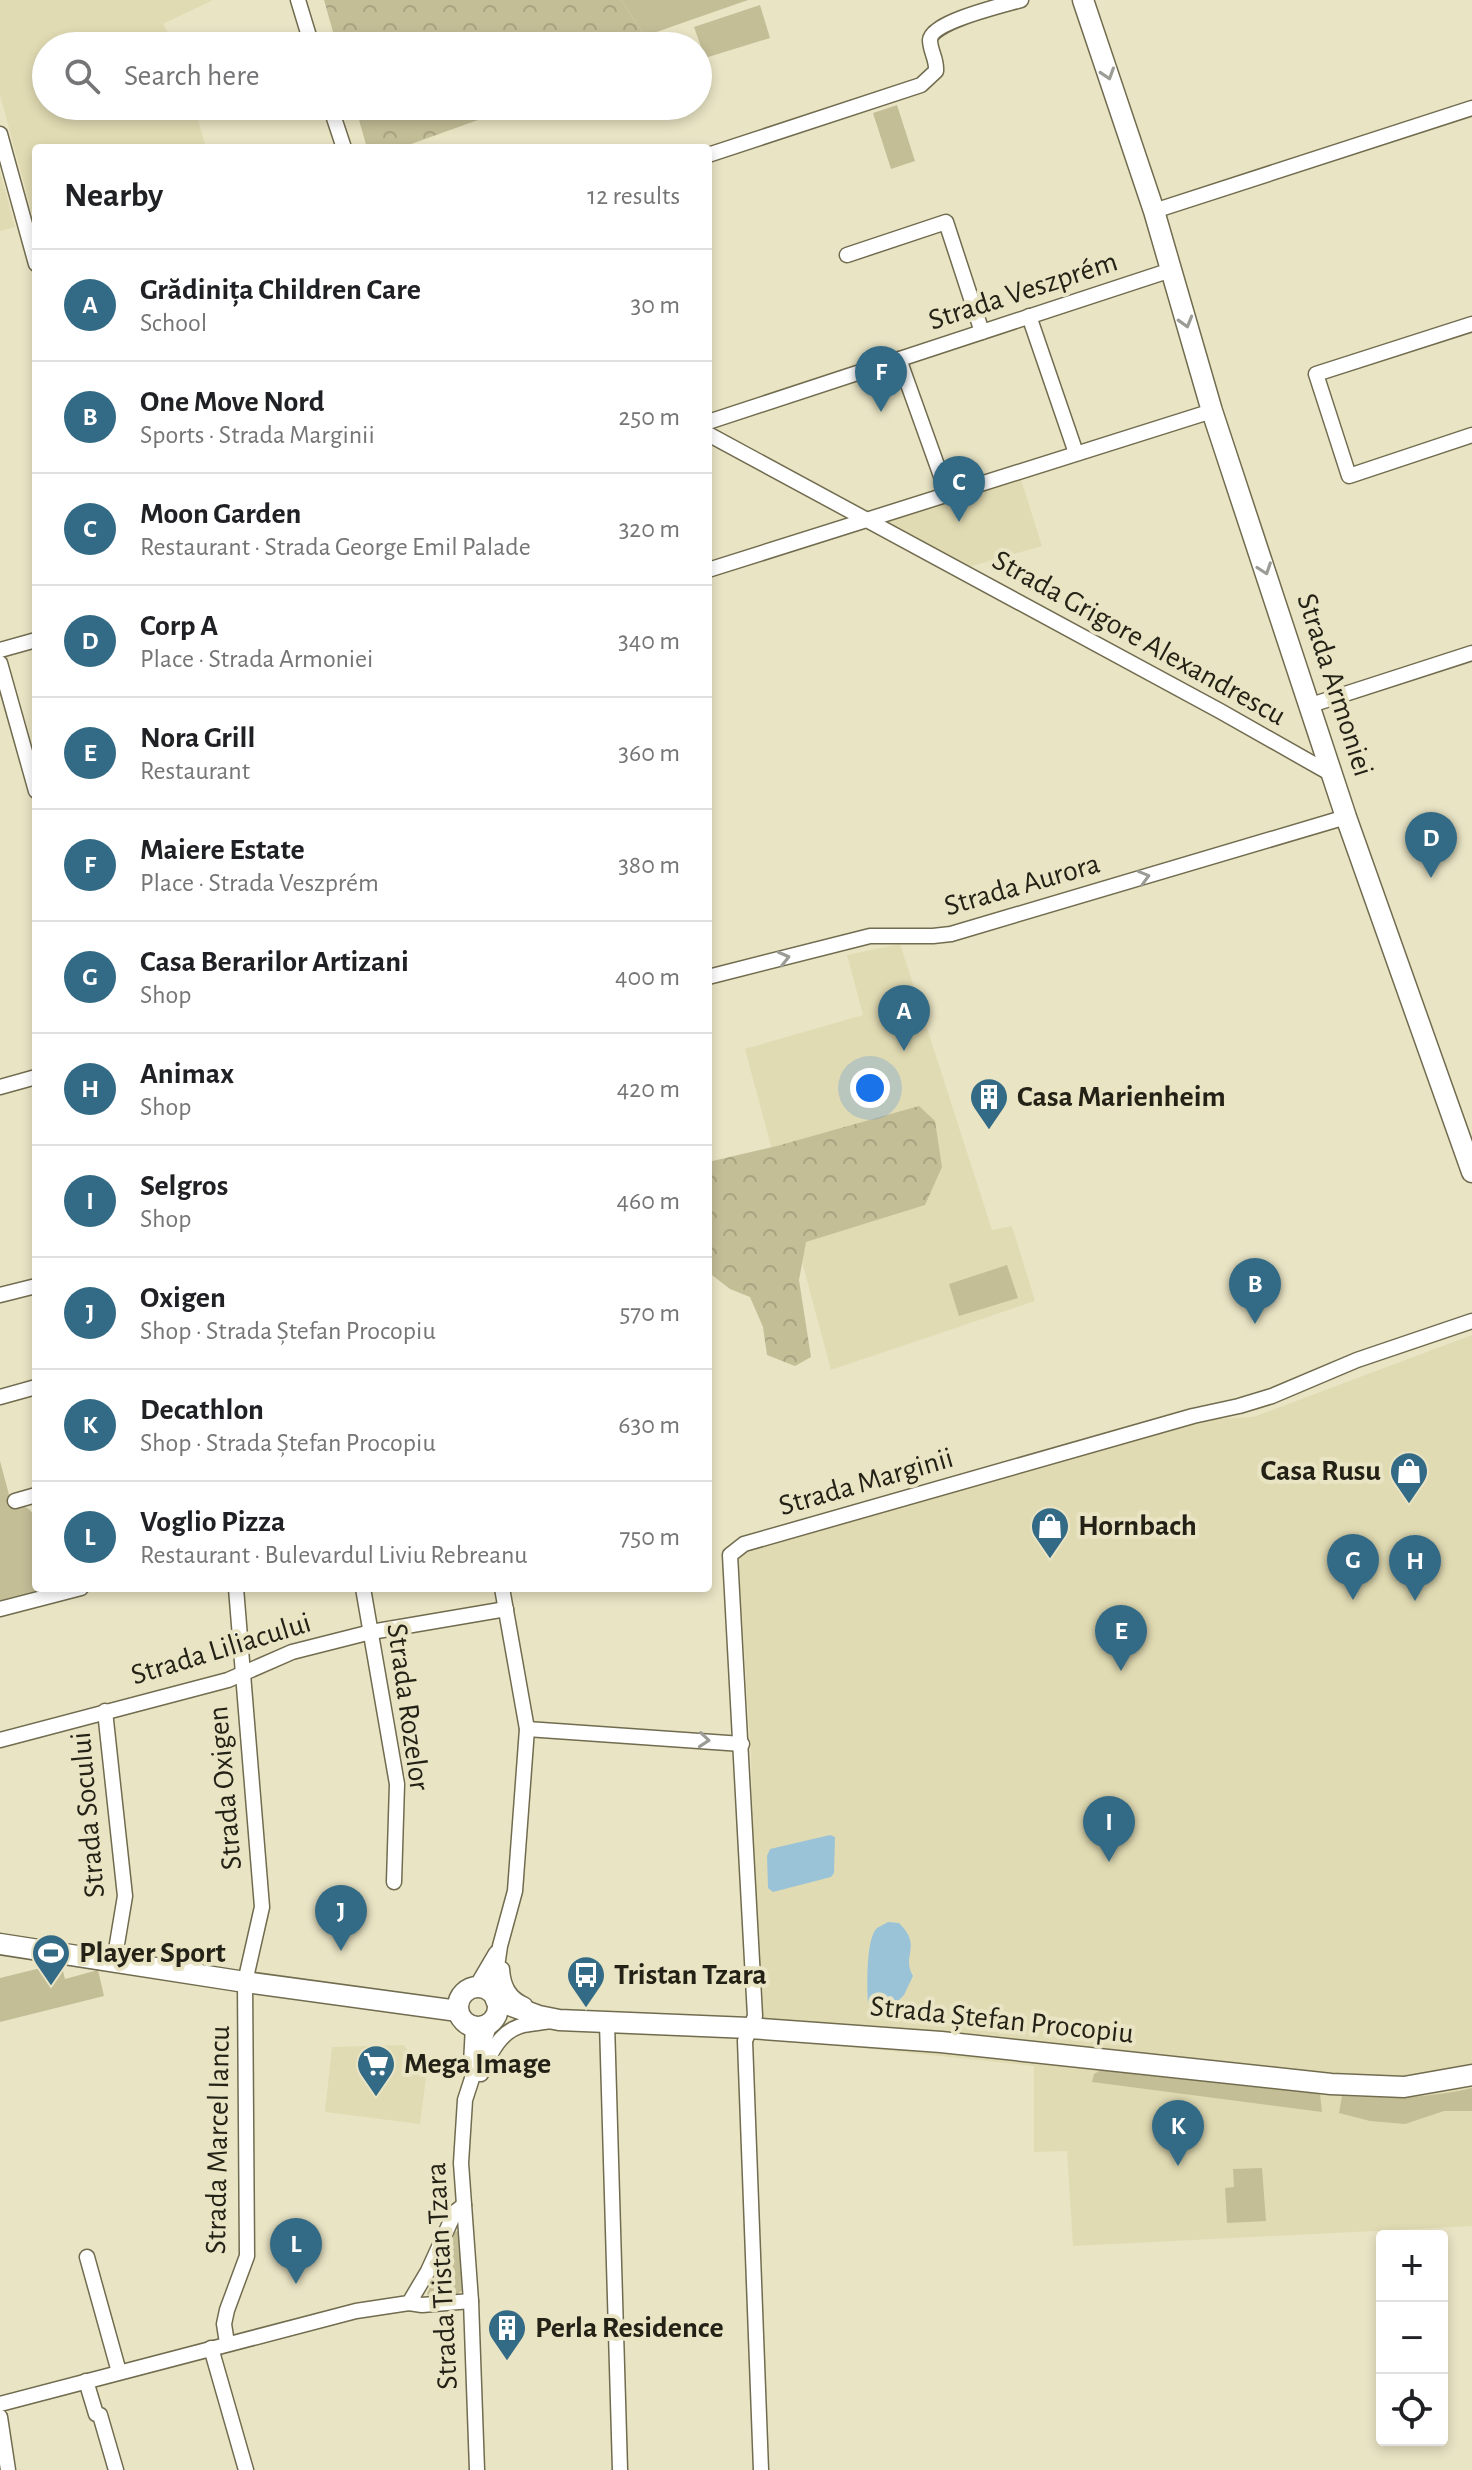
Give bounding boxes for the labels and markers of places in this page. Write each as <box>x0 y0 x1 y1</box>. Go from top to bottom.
pin: F <box>855 346 907 412</box>
pin: C <box>933 456 985 522</box>
pin: D <box>1405 812 1457 878</box>
pin: A <box>878 985 930 1051</box>
building icon: Casa Marienheim <box>968 1076 1010 1131</box>
place label: Casa Marienheim <box>1017 1082 1226 1112</box>
pin: B <box>1229 1258 1281 1324</box>
shop icon: Casa Rusu <box>1388 1450 1430 1505</box>
place label: Casa Rusu <box>1261 1456 1381 1486</box>
shop icon: Hornbach <box>1029 1505 1071 1560</box>
place label: Hornbach <box>1078 1511 1197 1541</box>
pin: G <box>1327 1534 1379 1600</box>
pin: H <box>1389 1535 1441 1601</box>
pin: E <box>1095 1605 1147 1671</box>
pin: I <box>1083 1796 1135 1862</box>
pin: J <box>315 1885 367 1951</box>
sports icon: Player Sport <box>30 1932 72 1987</box>
place label: Player Sport <box>79 1938 226 1968</box>
bus stop icon: Tristan Tzara <box>565 1954 607 2009</box>
place label: Tristan Tzara <box>614 1960 767 1990</box>
supermarket icon: Mega Image <box>355 2043 397 2098</box>
place label: Mega Image <box>404 2049 551 2079</box>
pin: K <box>1152 2100 1204 2166</box>
pin: L <box>270 2218 322 2284</box>
building icon: Perla Residence <box>486 2307 528 2362</box>
place label: Perla Residence <box>535 2313 724 2343</box>

